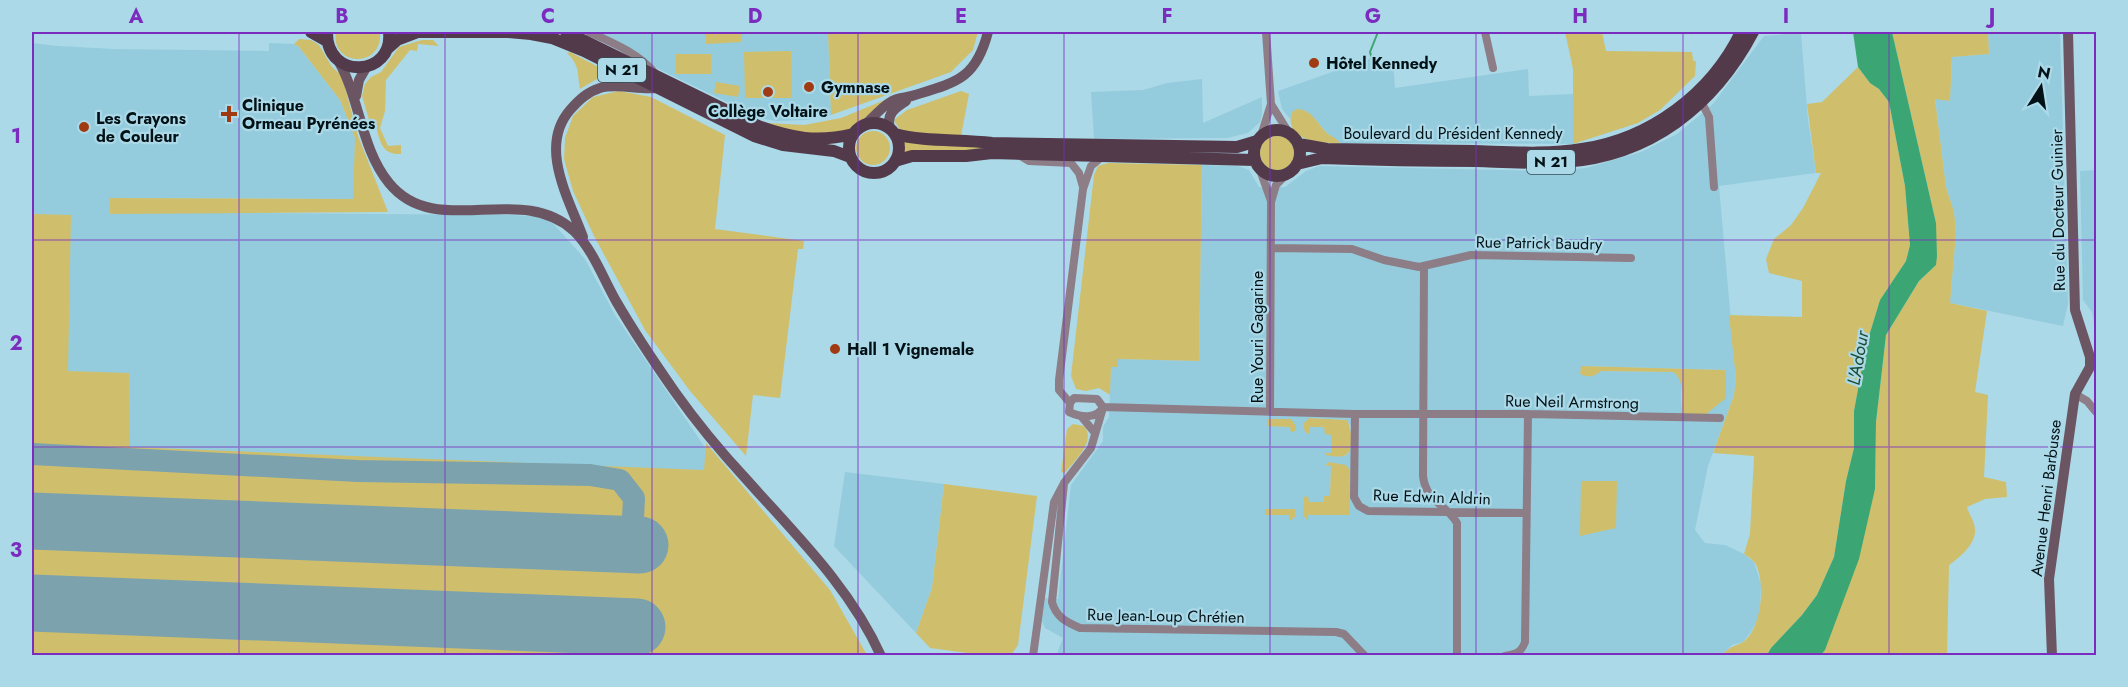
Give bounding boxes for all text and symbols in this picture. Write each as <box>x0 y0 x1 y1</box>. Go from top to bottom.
text: A <box>128 2 144 31</box>
text: B <box>335 2 349 31</box>
text: C <box>541 2 555 31</box>
text: D <box>748 2 762 31</box>
text: E <box>955 2 967 31</box>
text: F <box>1161 2 1173 31</box>
text: G <box>1365 2 1381 31</box>
text: H <box>1572 2 1588 31</box>
text: I <box>1783 2 1789 31</box>
text: J <box>1985 2 1995 31</box>
place label: Hôtel Kennedy <box>1326 52 1438 75</box>
marker: Hôtel Kennedy <box>1307 56 1321 70</box>
north arrow <box>2011 57 2071 117</box>
road number: N 21 <box>598 58 646 82</box>
text: N <box>2035 60 2053 85</box>
place label: Gymnase <box>821 76 890 99</box>
marker: Gymnase <box>802 80 816 94</box>
marker: Collège Voltaire <box>761 85 775 99</box>
place label: Clinique Ormeau Pyrénées <box>242 94 375 135</box>
place label: Collège Voltaire <box>708 100 828 123</box>
marker: Clinique Ormeau Pyrénées <box>220 105 238 123</box>
place label: Les Crayons de Couleur <box>96 107 186 148</box>
marker: Les Crayons de Couleur <box>77 120 91 134</box>
text: 1 <box>11 122 21 151</box>
street label: Boulevard du Président Kennedy <box>1343 122 1564 145</box>
street label: Rue du Docteur Guinier <box>2045 128 2071 291</box>
road number: N 21 <box>1527 150 1575 174</box>
street label: Rue Patrick Baudry <box>1476 230 1603 256</box>
street label: Rue Youri Gagarine <box>1246 271 1269 403</box>
water label: L'Adour <box>1840 328 1876 387</box>
text: 2 <box>9 329 23 358</box>
place label: Hall 1 Vignemale <box>847 338 974 361</box>
marker: Hall 1 Vignemale <box>828 342 842 356</box>
street label: Rue Neil Armstrong <box>1505 389 1639 415</box>
street label: Avenue Henri Barbusse <box>2025 418 2067 578</box>
street label: Rue Edwin Aldrin <box>1373 483 1491 511</box>
text: 3 <box>10 536 22 565</box>
street label: Rue Jean-Loup Chrétien <box>1087 603 1245 629</box>

